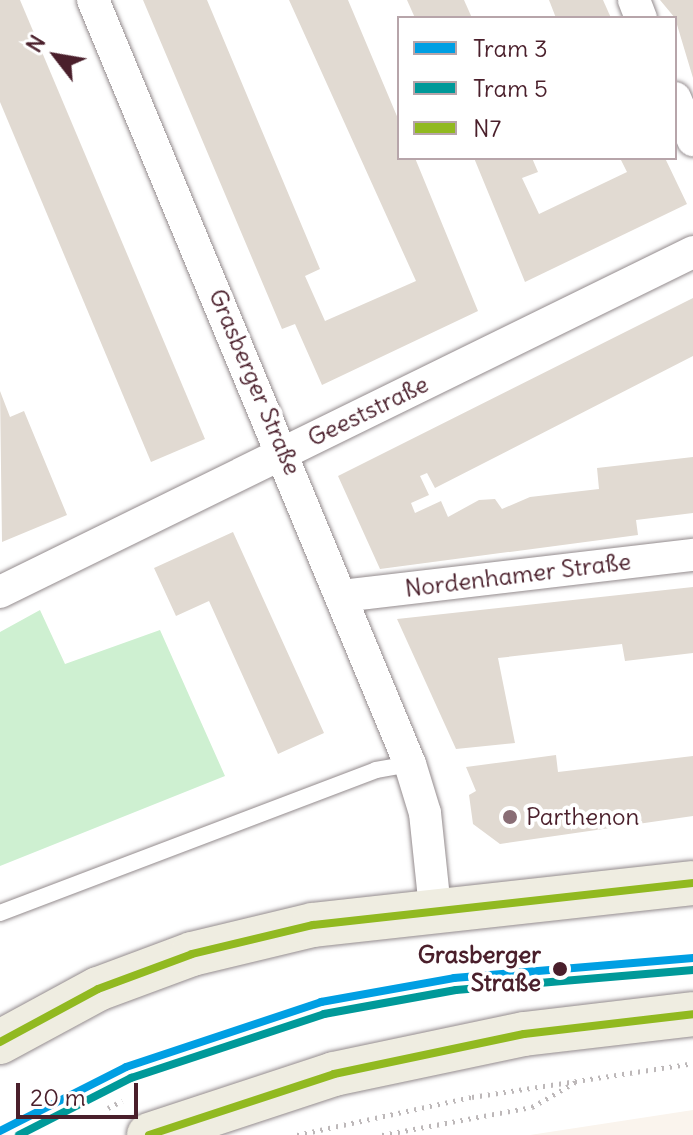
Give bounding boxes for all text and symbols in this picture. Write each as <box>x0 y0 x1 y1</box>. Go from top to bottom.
north arrow <box>16 16 96 96</box>
legend <box>397 16 677 160</box>
text: N <box>20 30 51 57</box>
text: Tram 3 <box>473 33 548 63</box>
text: Tram 5 <box>473 73 548 103</box>
text: N7 <box>473 113 501 143</box>
street label: Grasberger Straße <box>203 285 307 479</box>
street label: Geeststraße <box>303 369 433 453</box>
street label: Nordenhamer Straße <box>403 547 633 603</box>
place label: Parthenon <box>526 803 639 831</box>
marker: Parthenon <box>501 808 519 826</box>
place label: Grasberger Straße <box>418 941 541 997</box>
marker: Grasberger Straße <box>548 957 572 981</box>
scale bar <box>20 1067 142 1117</box>
text: 20 m <box>30 1082 86 1112</box>

